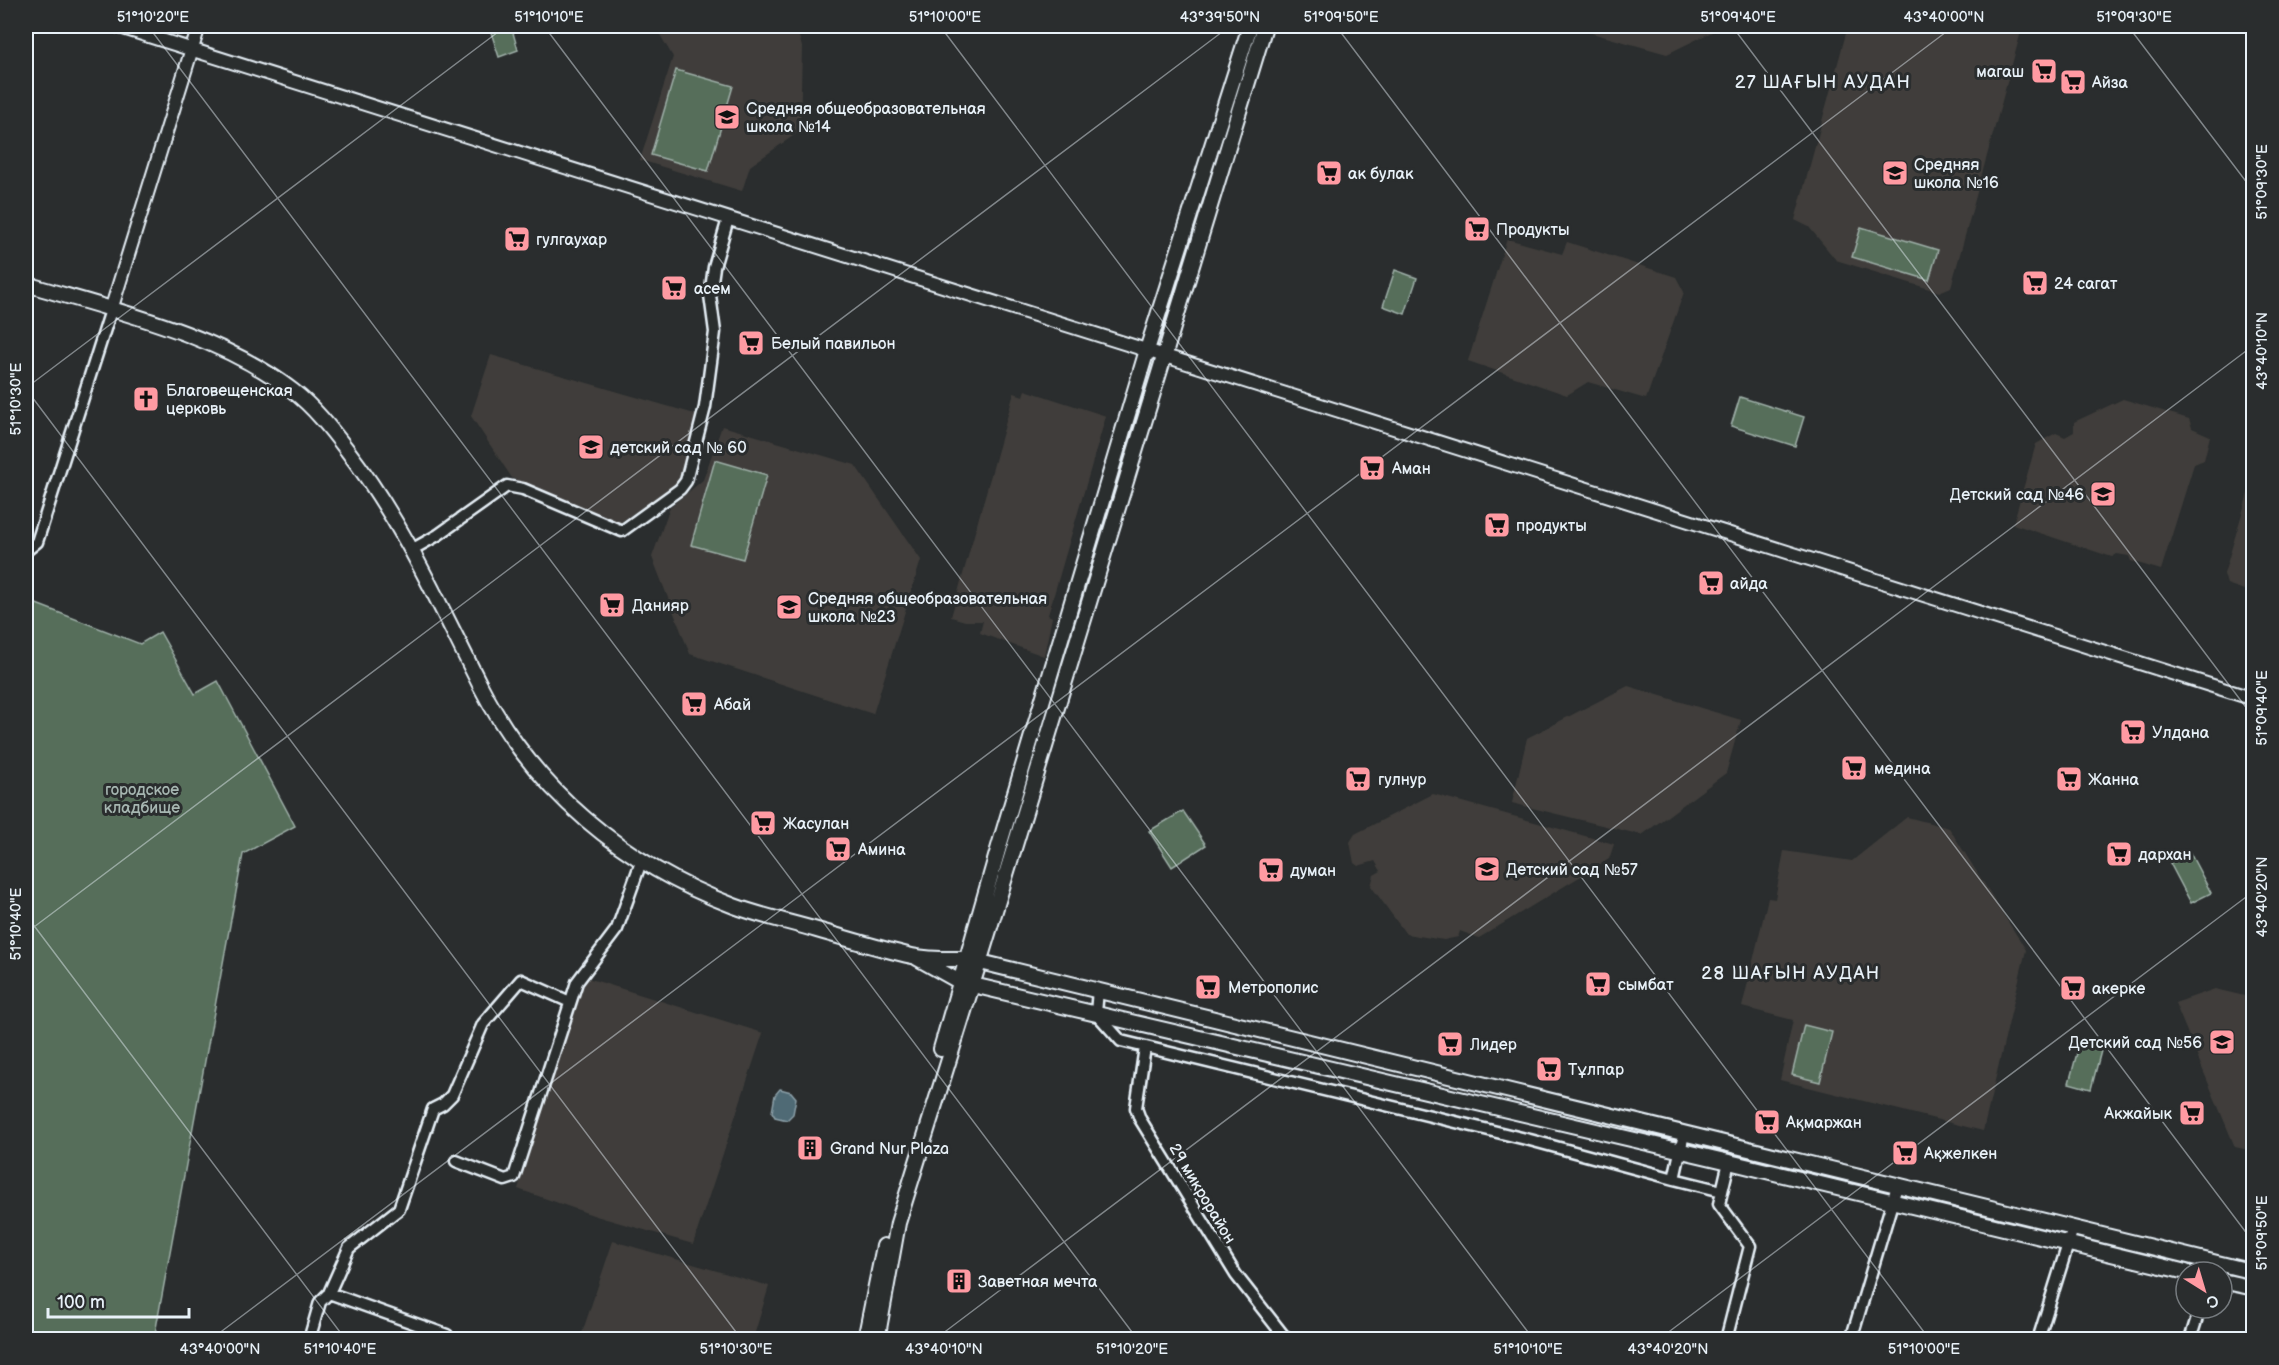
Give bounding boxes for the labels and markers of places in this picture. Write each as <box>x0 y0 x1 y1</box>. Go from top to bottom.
supermarket icon: магаш <box>2029 56 2059 86</box>
place label: магаш <box>1976 63 2024 82</box>
supermarket icon: Айза <box>2058 67 2088 97</box>
place label: Айза <box>2091 74 2129 93</box>
place label: Cредняя общеобразовательная школа №14 <box>746 100 986 137</box>
school or university icon: Cредняя общеобразовательная школа №14 <box>712 102 742 132</box>
place label: Средняя школа №16 <box>1914 156 1999 193</box>
supermarket icon: ак булак <box>1314 158 1344 188</box>
school or university icon: Средняя школа №16 <box>1880 158 1910 188</box>
place label: ак булак <box>1348 165 1414 184</box>
supermarket icon: Продукты <box>1462 214 1492 244</box>
place label: Продукты <box>1496 221 1569 240</box>
supermarket icon: гулгаухар <box>502 224 532 254</box>
place label: гулгаухар <box>536 231 607 250</box>
supermarket icon: 24 сагат <box>2020 268 2050 298</box>
supermarket icon: асем <box>659 273 689 303</box>
place label: 24 сагат <box>2054 275 2118 294</box>
place label: асем <box>694 280 731 299</box>
supermarket icon: Белый павильон <box>736 328 766 358</box>
place label: Белый павильон <box>771 335 895 354</box>
place label: Благовещенская церковь <box>166 382 293 419</box>
church icon: Благовещенская церковь <box>131 384 161 414</box>
school or university icon: детский сад № 60 <box>576 432 606 462</box>
place label: детский сад № 60 <box>610 439 747 458</box>
supermarket icon: Аман <box>1357 453 1387 483</box>
place label: Аман <box>1391 460 1431 479</box>
school or university icon: Детский сад №46 <box>2088 479 2118 509</box>
place label: Детский сад №46 <box>1950 486 2084 505</box>
supermarket icon: продукты <box>1482 510 1512 540</box>
place label: продукты <box>1516 517 1587 536</box>
supermarket icon: айда <box>1696 568 1726 598</box>
place label: айда <box>1730 575 1768 594</box>
supermarket icon: Данияр <box>597 590 627 620</box>
place label: Средняя общеобразовательная школа №23 <box>808 590 1047 627</box>
school or university icon: Средняя общеобразовательная школа №23 <box>774 592 804 622</box>
place label: Данияр <box>632 597 689 616</box>
supermarket icon: Абай <box>679 689 709 719</box>
place label: Абай <box>713 696 751 715</box>
supermarket icon: Улдана <box>2118 717 2148 747</box>
place label: Улдана <box>2152 724 2210 743</box>
supermarket icon: медина <box>1839 753 1869 783</box>
place label: медина <box>1874 760 1931 779</box>
supermarket icon: гулнур <box>1343 764 1373 794</box>
supermarket icon: Жанна <box>2054 764 2084 794</box>
place label: гулнур <box>1378 771 1426 790</box>
place label: Жанна <box>2088 771 2140 790</box>
supermarket icon: Жасулан <box>748 808 778 838</box>
place label: Жасулан <box>783 815 849 834</box>
supermarket icon: Амина <box>823 834 853 864</box>
supermarket icon: дархан <box>2104 839 2134 869</box>
place label: Амина <box>857 841 906 860</box>
place label: дархан <box>2138 846 2192 865</box>
school or university icon: Детский сад №57 <box>1472 854 1502 884</box>
supermarket icon: думан <box>1256 855 1286 885</box>
place label: Детский сад №57 <box>1506 861 1638 880</box>
place label: думан <box>1290 862 1336 881</box>
supermarket icon: сымбат <box>1583 969 1613 999</box>
supermarket icon: Метрополис <box>1193 972 1223 1002</box>
supermarket icon: акерке <box>2058 973 2088 1003</box>
place label: сымбат <box>1618 976 1674 995</box>
place label: Метрополис <box>1228 979 1319 998</box>
place label: акерке <box>2092 980 2145 999</box>
school or university icon: Детский сад №56 <box>2207 1027 2237 1057</box>
supermarket icon: Лидер <box>1435 1029 1465 1059</box>
place label: Детский сад №56 <box>2068 1034 2202 1053</box>
place label: Лидер <box>1469 1036 1517 1055</box>
supermarket icon: Тұлпар <box>1534 1054 1564 1084</box>
place label: Тұлпар <box>1568 1061 1624 1080</box>
supermarket icon: Акжайык <box>2177 1098 2207 1128</box>
place label: Акжайык <box>2103 1105 2172 1124</box>
supermarket icon: Ақмаржан <box>1752 1107 1782 1137</box>
place label: Ақмаржан <box>1785 1114 1862 1133</box>
building icon: Grand Nur Plaza <box>795 1133 825 1163</box>
supermarket icon: Ақжелкен <box>1890 1138 1920 1168</box>
place label: Grand Nur Plaza <box>830 1140 949 1159</box>
place label: Ақжелкен <box>1923 1145 1997 1164</box>
building icon: Заветная мечта <box>944 1266 974 1296</box>
place label: Заветная мечта <box>978 1273 1098 1292</box>

